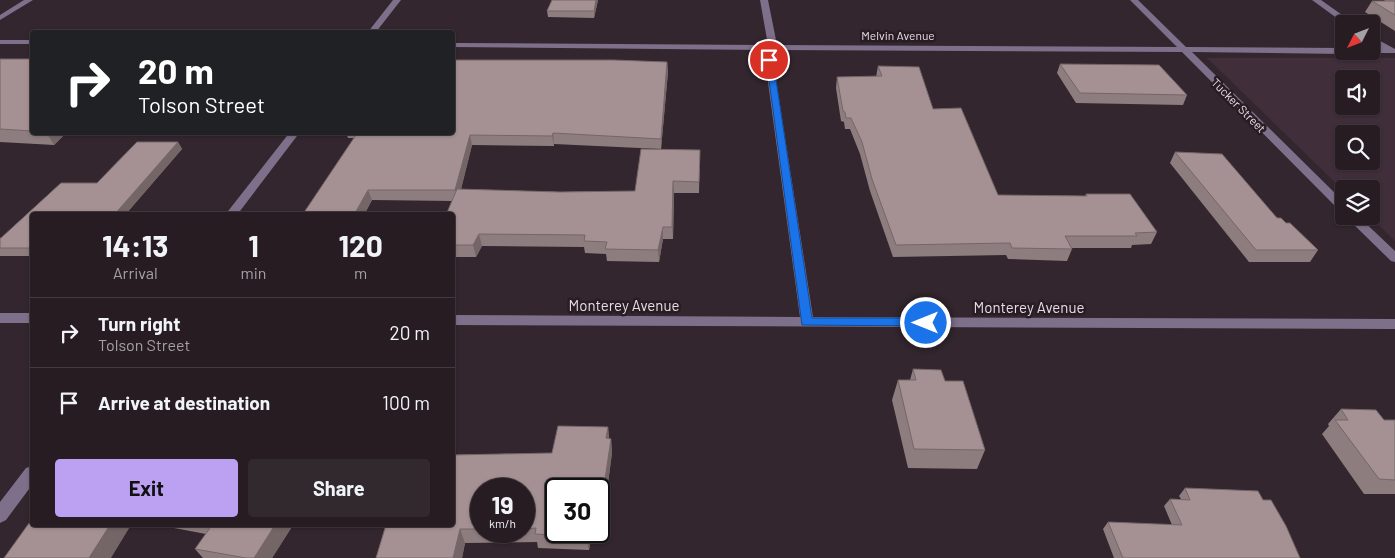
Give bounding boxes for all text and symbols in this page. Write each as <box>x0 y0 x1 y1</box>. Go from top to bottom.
north arrow <box>1335 15 1380 60</box>
map controls <box>1335 15 1380 225</box>
street label: Melvin Avenue <box>861 28 935 42</box>
pin <box>748 39 790 81</box>
icon: arrive <box>755 46 783 74</box>
text: 20 m <box>138 49 214 91</box>
icon: right <box>55 50 120 115</box>
button: sound <box>1335 70 1380 115</box>
street label: Tucker Street <box>1209 75 1269 135</box>
text: Tolson Street <box>138 91 265 117</box>
button: search <box>1335 125 1380 170</box>
button: layers <box>1335 180 1380 225</box>
text: 14:13 <box>102 227 169 263</box>
text: 1 <box>248 227 259 263</box>
text: 120 <box>338 227 383 263</box>
text: Arrival <box>113 263 158 282</box>
text: min <box>241 263 266 282</box>
text: m <box>354 263 367 282</box>
street label: Monterey Avenue <box>569 296 680 314</box>
position arrow <box>899 296 951 348</box>
street label: Monterey Avenue <box>974 298 1085 316</box>
text: Turn right <box>98 312 180 335</box>
icon: right <box>55 319 83 347</box>
text: 20 m <box>390 321 430 344</box>
text: Tolson Street <box>98 335 190 354</box>
icon: arrive <box>55 389 83 417</box>
text: Arrive at destination <box>98 391 270 414</box>
text: 100 m <box>382 391 430 414</box>
button: Exit <box>55 459 238 517</box>
button: Share <box>248 459 430 517</box>
speed limit sign: 30 <box>545 478 610 543</box>
text: 19 <box>491 489 514 519</box>
text: km/h <box>489 516 516 530</box>

